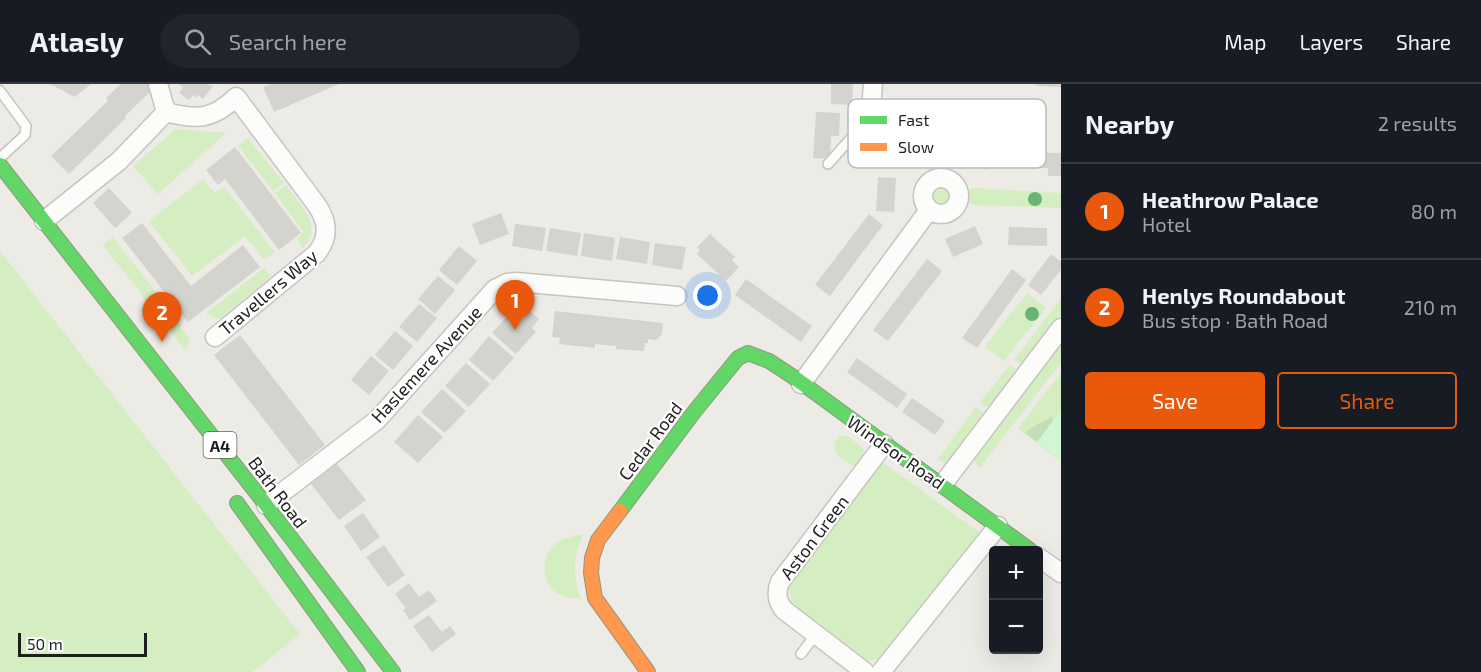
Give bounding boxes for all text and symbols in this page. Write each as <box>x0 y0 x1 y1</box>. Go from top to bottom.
search box <box>160 14 580 68</box>
text: Atlasly <box>30 24 124 58</box>
icon: search <box>181 25 214 58</box>
text: Search here <box>229 28 347 54</box>
text: Map <box>1224 29 1266 54</box>
text: Layers <box>1299 29 1363 54</box>
text: Share <box>1396 29 1451 54</box>
legend <box>848 99 1046 168</box>
text: Nearby <box>1085 108 1174 139</box>
text: Fast <box>898 110 929 129</box>
text: 2 results <box>1378 111 1457 135</box>
text: Slow <box>898 137 934 156</box>
text: Heathrow Palace <box>1142 186 1319 212</box>
text: 1 <box>1100 199 1109 223</box>
text: 80 m <box>1411 199 1457 223</box>
text: Hotel <box>1142 212 1191 236</box>
street label: Travellers Way <box>214 244 322 340</box>
pin: 1 <box>496 280 534 330</box>
your location <box>693 281 722 310</box>
text: Henlys Roundabout <box>1142 282 1345 308</box>
pin: 2 <box>142 292 182 342</box>
text: 2 <box>1099 295 1110 319</box>
text: 210 m <box>1404 295 1457 319</box>
street label: Haslemere Avenue <box>366 301 486 427</box>
text: Bus stop · Bath Road <box>1142 308 1328 332</box>
button: Save <box>1085 372 1265 429</box>
button: Share <box>1277 372 1457 429</box>
street label: Cedar Road <box>613 397 687 485</box>
street label: Windsor Road <box>843 410 949 494</box>
road number: A4 <box>204 432 236 458</box>
street label: Bath Road <box>244 452 312 532</box>
street label: Aston Green <box>775 490 853 584</box>
map controls <box>989 546 1043 654</box>
button: + <box>989 546 1043 600</box>
button: − <box>989 600 1043 654</box>
scale bar <box>18 630 147 658</box>
text: 50 m <box>27 634 63 653</box>

